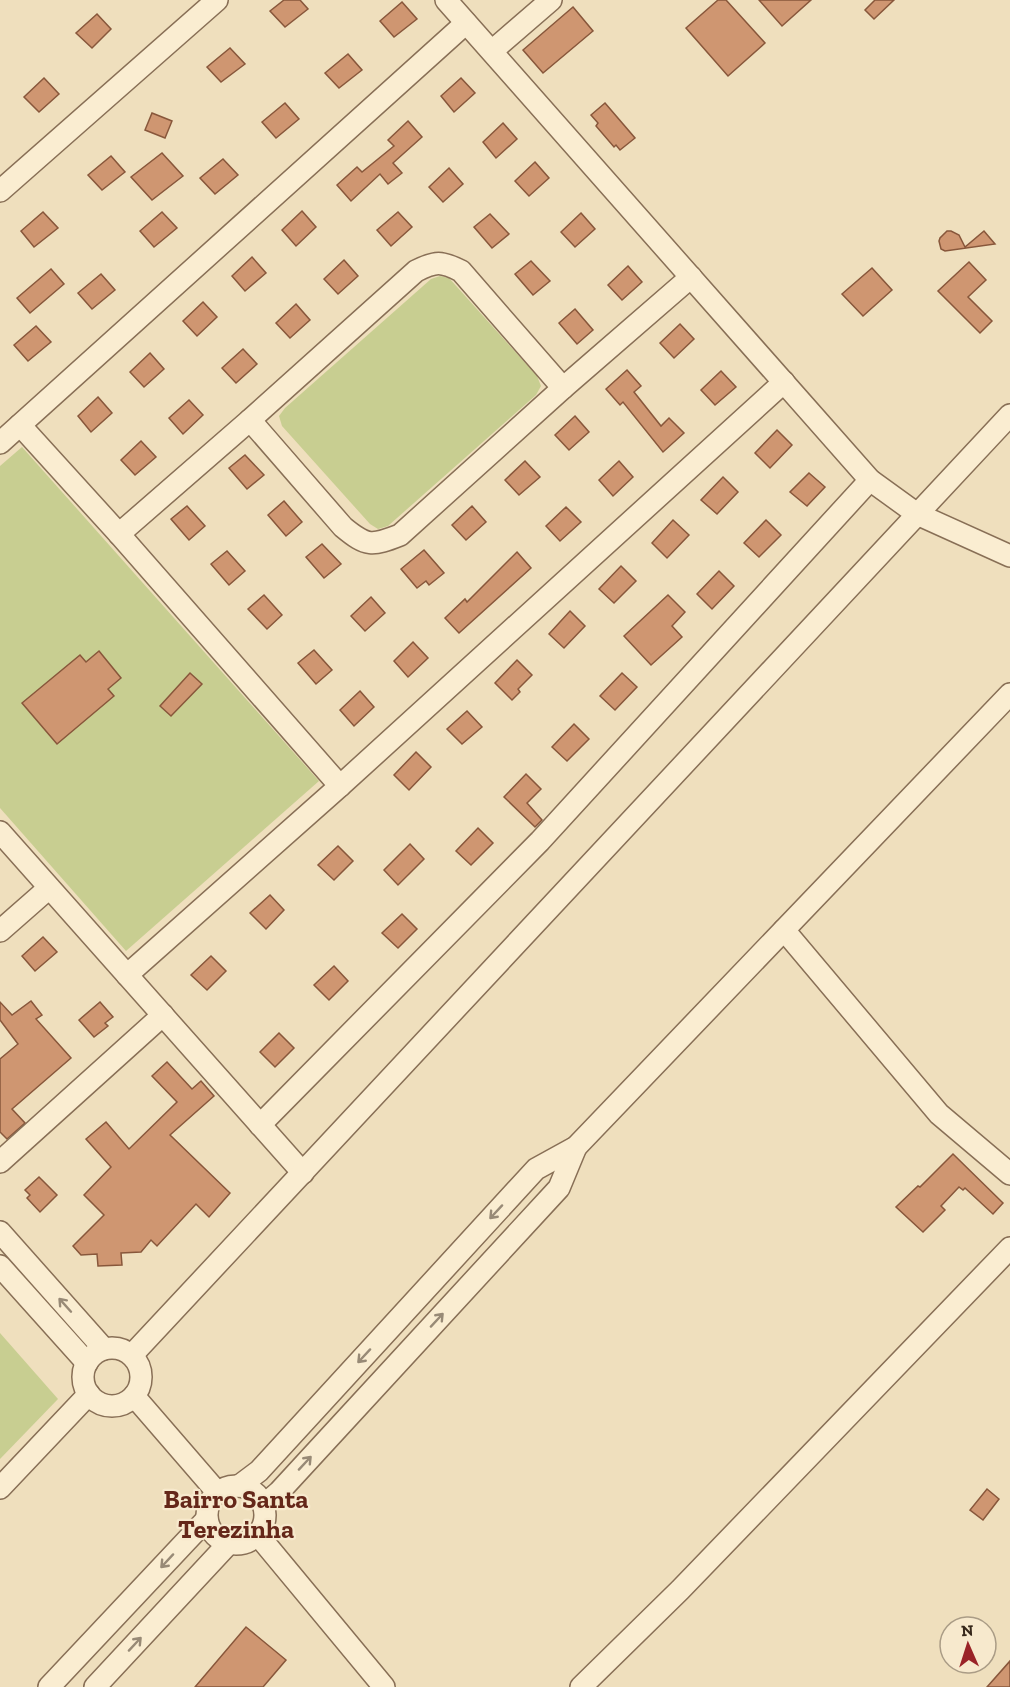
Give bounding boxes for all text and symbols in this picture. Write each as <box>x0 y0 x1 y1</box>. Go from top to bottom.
one-way arrow <box>489 1205 503 1220</box>
one-way arrow <box>58 1298 72 1313</box>
one-way arrow <box>430 1312 444 1327</box>
one-way arrow <box>357 1348 371 1363</box>
one-way arrow <box>298 1456 312 1471</box>
district label: Bairro Santa Terezinha <box>163 1483 309 1545</box>
one-way arrow <box>160 1554 174 1569</box>
north arrow <box>938 1615 998 1675</box>
text: N <box>961 1621 974 1640</box>
one-way arrow <box>128 1637 142 1652</box>

